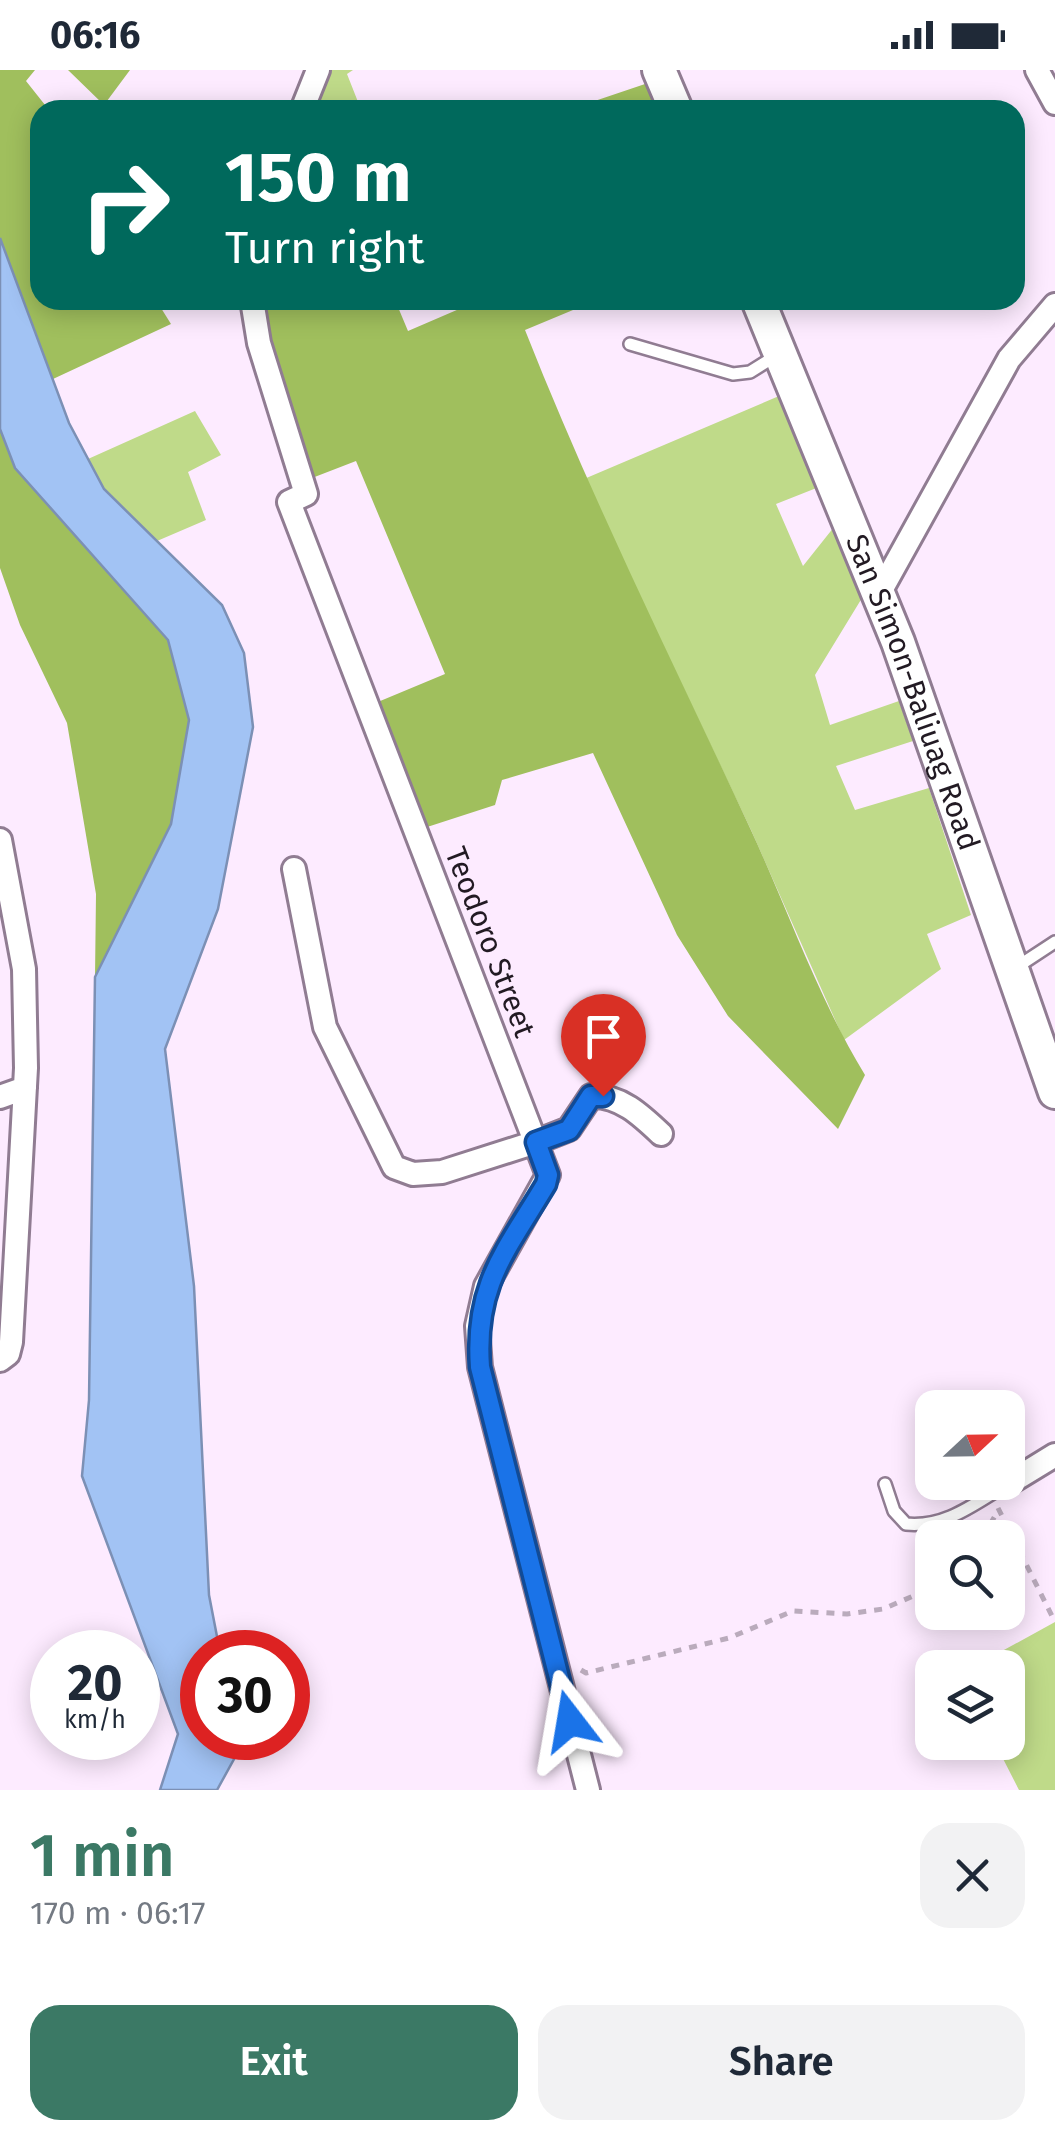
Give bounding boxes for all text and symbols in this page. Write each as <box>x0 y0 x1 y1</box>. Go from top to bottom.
text: 06:16 <box>50 12 141 58</box>
text: 150 m <box>225 136 412 220</box>
icon: right <box>60 140 190 270</box>
text: Turn right <box>225 221 424 275</box>
street label: San Simon-Baliuag Road <box>838 529 987 855</box>
street label: Teodoro Street <box>437 842 543 1042</box>
pin <box>561 994 646 1097</box>
icon: arrive <box>576 1009 631 1064</box>
north arrow <box>915 1390 1025 1500</box>
map controls <box>915 1390 1025 1760</box>
button: search <box>915 1520 1025 1630</box>
speed limit sign: 30 <box>180 1630 310 1760</box>
button: layers <box>915 1650 1025 1760</box>
text: 20 <box>67 1653 123 1713</box>
position arrow <box>518 1669 622 1773</box>
text: km/h <box>64 1705 126 1735</box>
text: 1 min <box>30 1820 175 1892</box>
button: close <box>920 1823 1025 1928</box>
text: 170 m · 06:17 <box>30 1894 205 1932</box>
button: Exit <box>30 2005 518 2120</box>
button: Share <box>538 2005 1025 2120</box>

